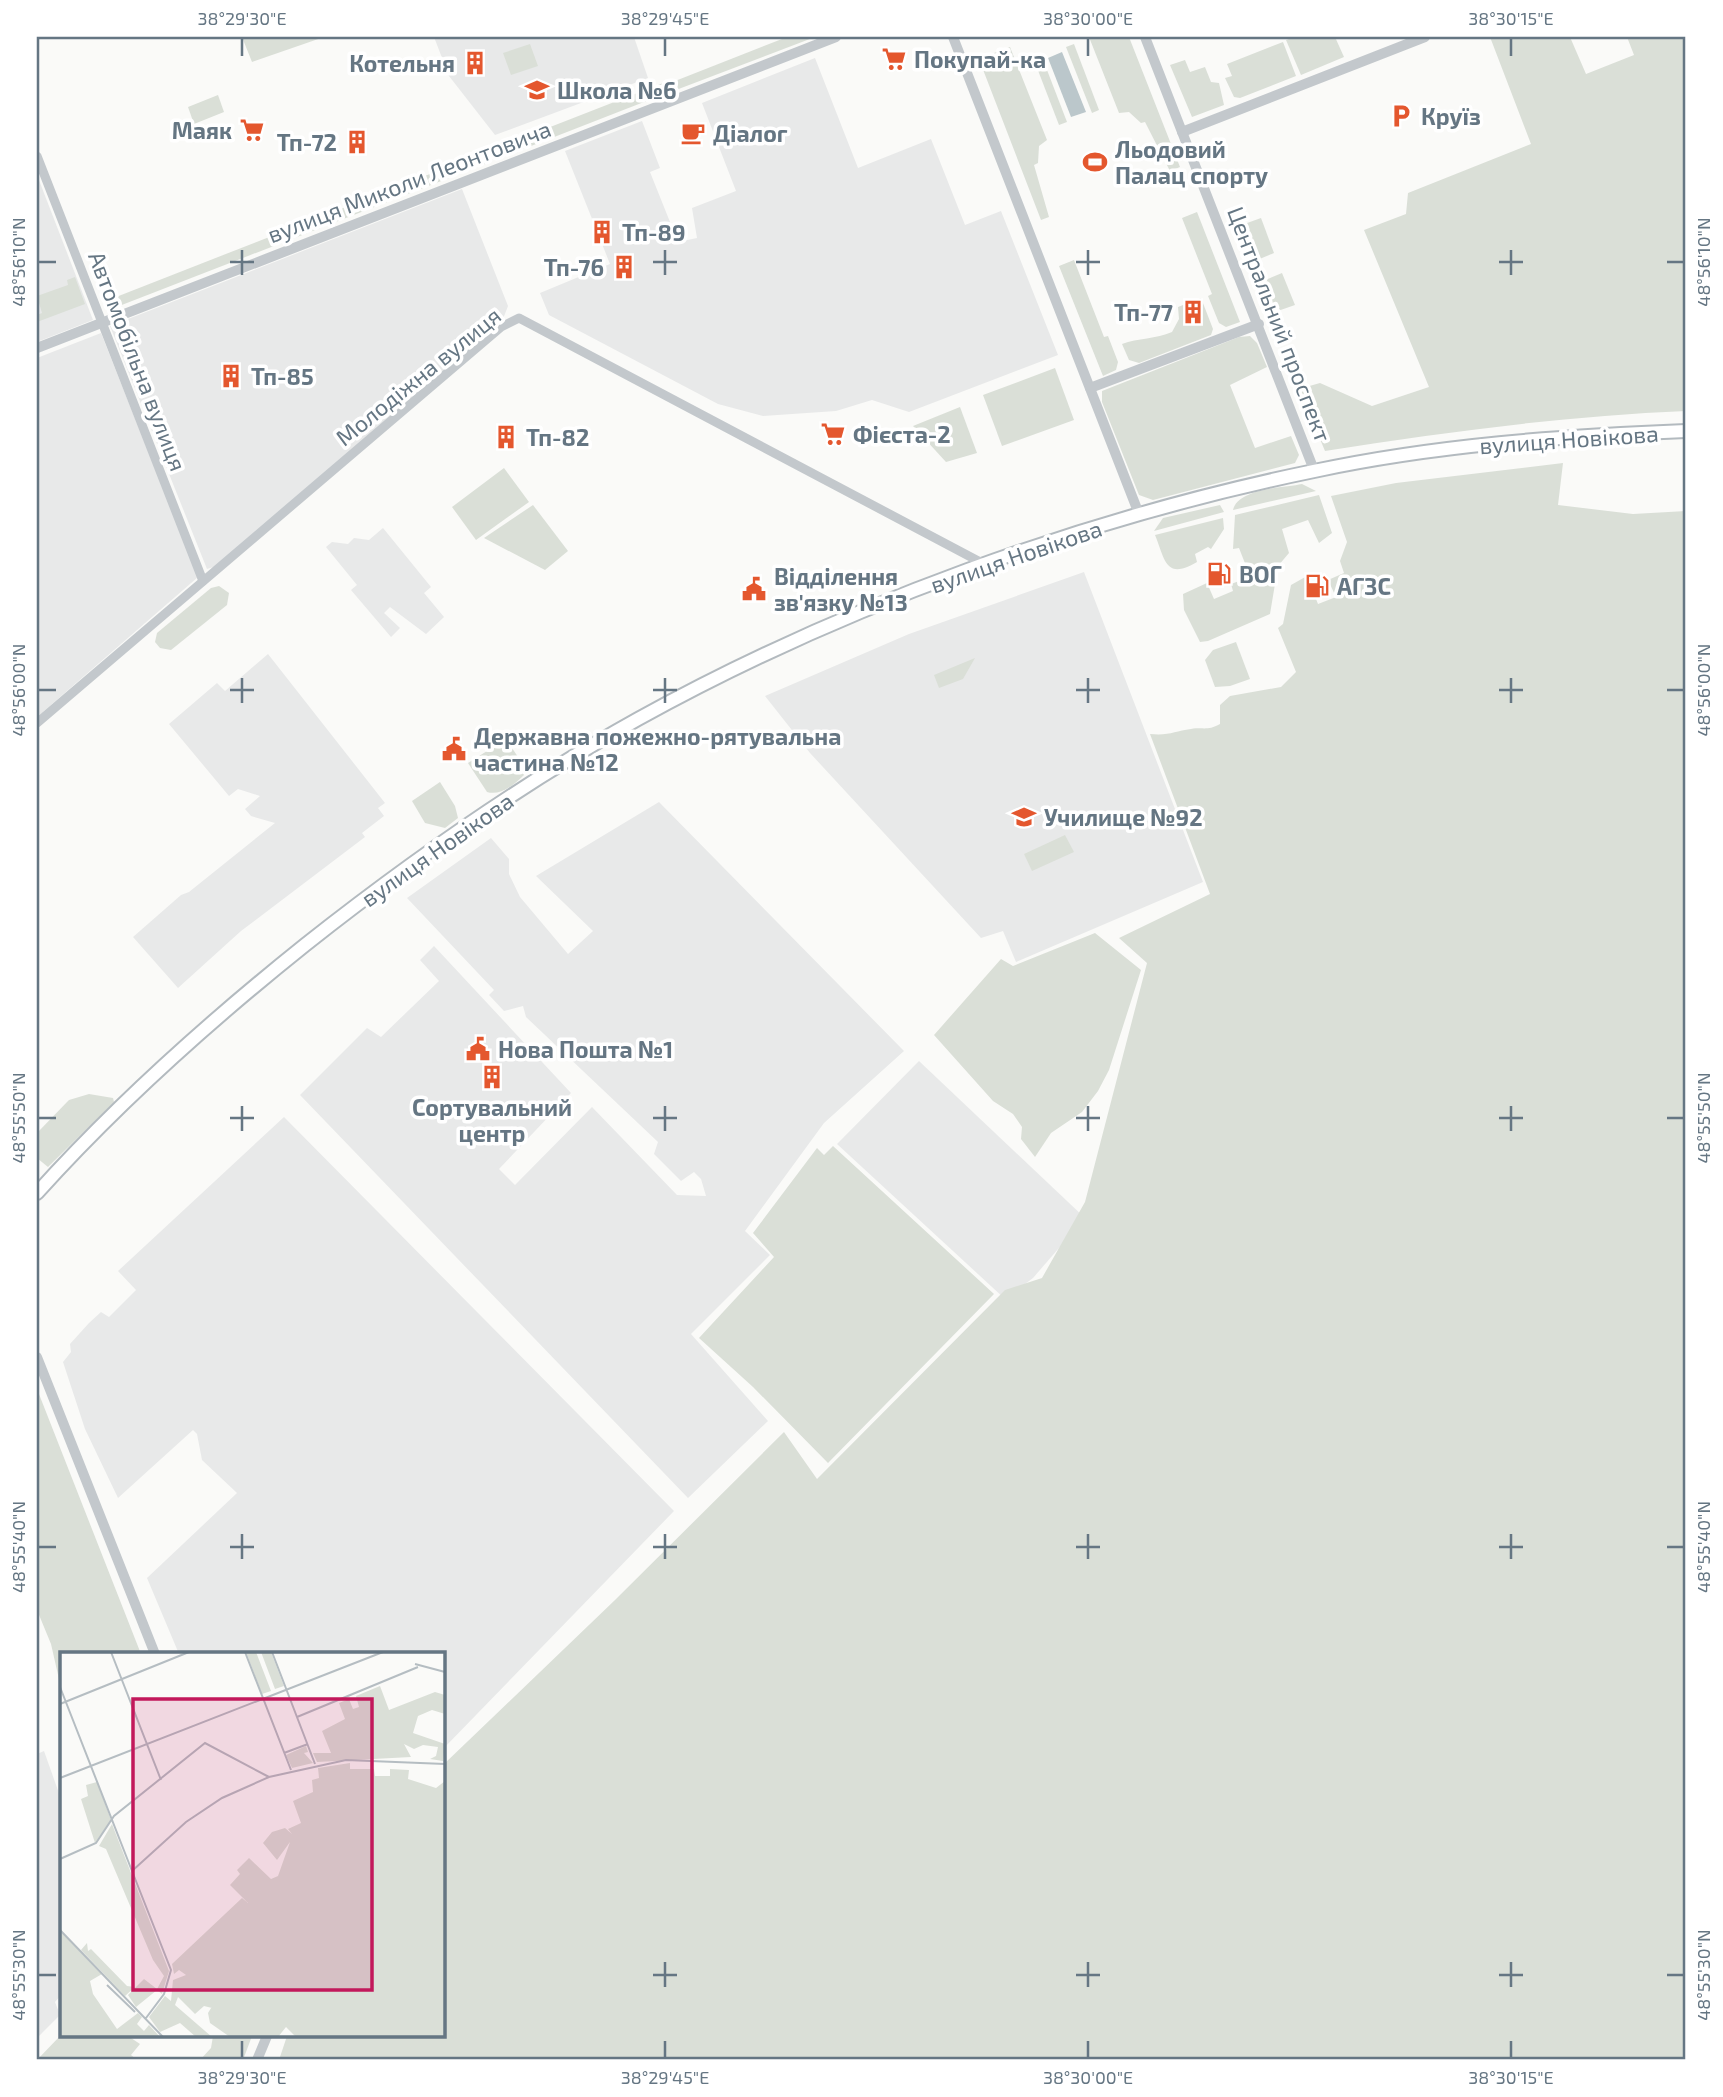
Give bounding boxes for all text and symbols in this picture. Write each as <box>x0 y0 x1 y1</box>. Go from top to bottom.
text: 38°29'30"E <box>198 7 286 29</box>
text: 38°29'45"E <box>621 7 709 29</box>
text: 38°30'00"E <box>1043 7 1133 29</box>
text: 38°30'15"E <box>1468 7 1554 29</box>
supermarket icon: Покупай-ка <box>880 45 908 73</box>
place label: Покупай-ка <box>914 45 1046 73</box>
place label: Котельня <box>349 49 455 77</box>
building icon: Котельня <box>461 49 489 77</box>
school or university icon: Школа №6 <box>523 76 551 104</box>
place label: Школа №6 <box>557 76 677 104</box>
parking icon: Круїз <box>1387 102 1415 130</box>
place label: Круїз <box>1421 102 1481 130</box>
street label: вулиця Миколи Леонтовича <box>263 114 555 249</box>
place label: Маяк <box>172 116 232 144</box>
supermarket icon: Маяк <box>238 116 266 144</box>
cafe icon: Діалог <box>679 119 707 147</box>
place label: Діалог <box>713 119 788 147</box>
place label: Тп-72 <box>277 128 337 156</box>
building icon: Тп-72 <box>343 128 371 156</box>
place label: Льодовий Палац спорту <box>1115 135 1268 189</box>
sports icon: Льодовий Палац спорту <box>1081 148 1109 176</box>
street label: Центральний проспект <box>1222 202 1338 446</box>
text: 48°56'10"N <box>7 217 29 307</box>
text: 48°56'10"N <box>1692 217 1714 307</box>
building icon: Тп-89 <box>588 218 616 246</box>
place label: Тп-89 <box>622 218 685 246</box>
street label: Автомобільна вулиця <box>82 247 193 475</box>
place label: Тп-76 <box>544 253 604 281</box>
building icon: Тп-76 <box>610 253 638 281</box>
place label: Тп-77 <box>1114 298 1173 326</box>
building icon: Тп-77 <box>1179 298 1207 326</box>
street label: Молодіжна вулиця <box>330 301 507 452</box>
building icon: Тп-85 <box>217 362 245 390</box>
place label: Тп-85 <box>251 362 314 390</box>
street label: вулиця Новікова <box>1478 419 1660 460</box>
supermarket icon: Фiєста-2 <box>819 420 847 448</box>
place label: Фiєста-2 <box>853 420 951 448</box>
building icon: Тп-82 <box>492 423 520 451</box>
place label: Тп-82 <box>526 423 589 451</box>
street label: вулиця Новікова <box>927 514 1106 599</box>
fuel station icon: ВОГ <box>1205 560 1233 588</box>
place label: ВОГ <box>1239 560 1283 588</box>
place label: Відділення зв'язку №13 <box>774 562 908 616</box>
fuel station icon: АГЗС <box>1303 572 1331 600</box>
place label: АГЗС <box>1337 572 1391 600</box>
public building icon: Відділення зв'язку №13 <box>740 575 768 603</box>
text: 48°56'00"N <box>7 644 29 737</box>
text: 48°56'00"N <box>1692 644 1714 737</box>
place label: Державна пожежно-рятувальна частина №12 <box>474 722 841 776</box>
public building icon: Державна пожежно-рятувальна частина №12 <box>440 735 468 763</box>
street label: вулиця Новікова <box>355 786 519 913</box>
school or university icon: Училище №92 <box>1010 803 1038 831</box>
place label: Училище №92 <box>1044 803 1203 831</box>
public building icon: Нова Пошта №1 <box>464 1035 492 1063</box>
place label: Нова Пошта №1 <box>498 1035 673 1063</box>
building icon: Сортувальний центр <box>478 1063 506 1091</box>
text: 48°55'50"N <box>7 1072 29 1164</box>
text: 48°55'50"N <box>1692 1072 1714 1164</box>
place label: Сортувальний центр <box>412 1093 572 1147</box>
text: 48°55'40"N <box>7 1501 29 1593</box>
text: 48°55'40"N <box>1692 1501 1714 1593</box>
inset map <box>60 1652 444 2038</box>
text: 48°55'30"N <box>7 1929 29 2021</box>
text: 48°55'30"N <box>1692 1929 1714 2021</box>
text: 38°29'30"E <box>198 2066 286 2088</box>
text: 38°29'45"E <box>621 2066 709 2088</box>
text: 38°30'00"E <box>1043 2066 1133 2088</box>
text: 38°30'15"E <box>1468 2066 1554 2088</box>

